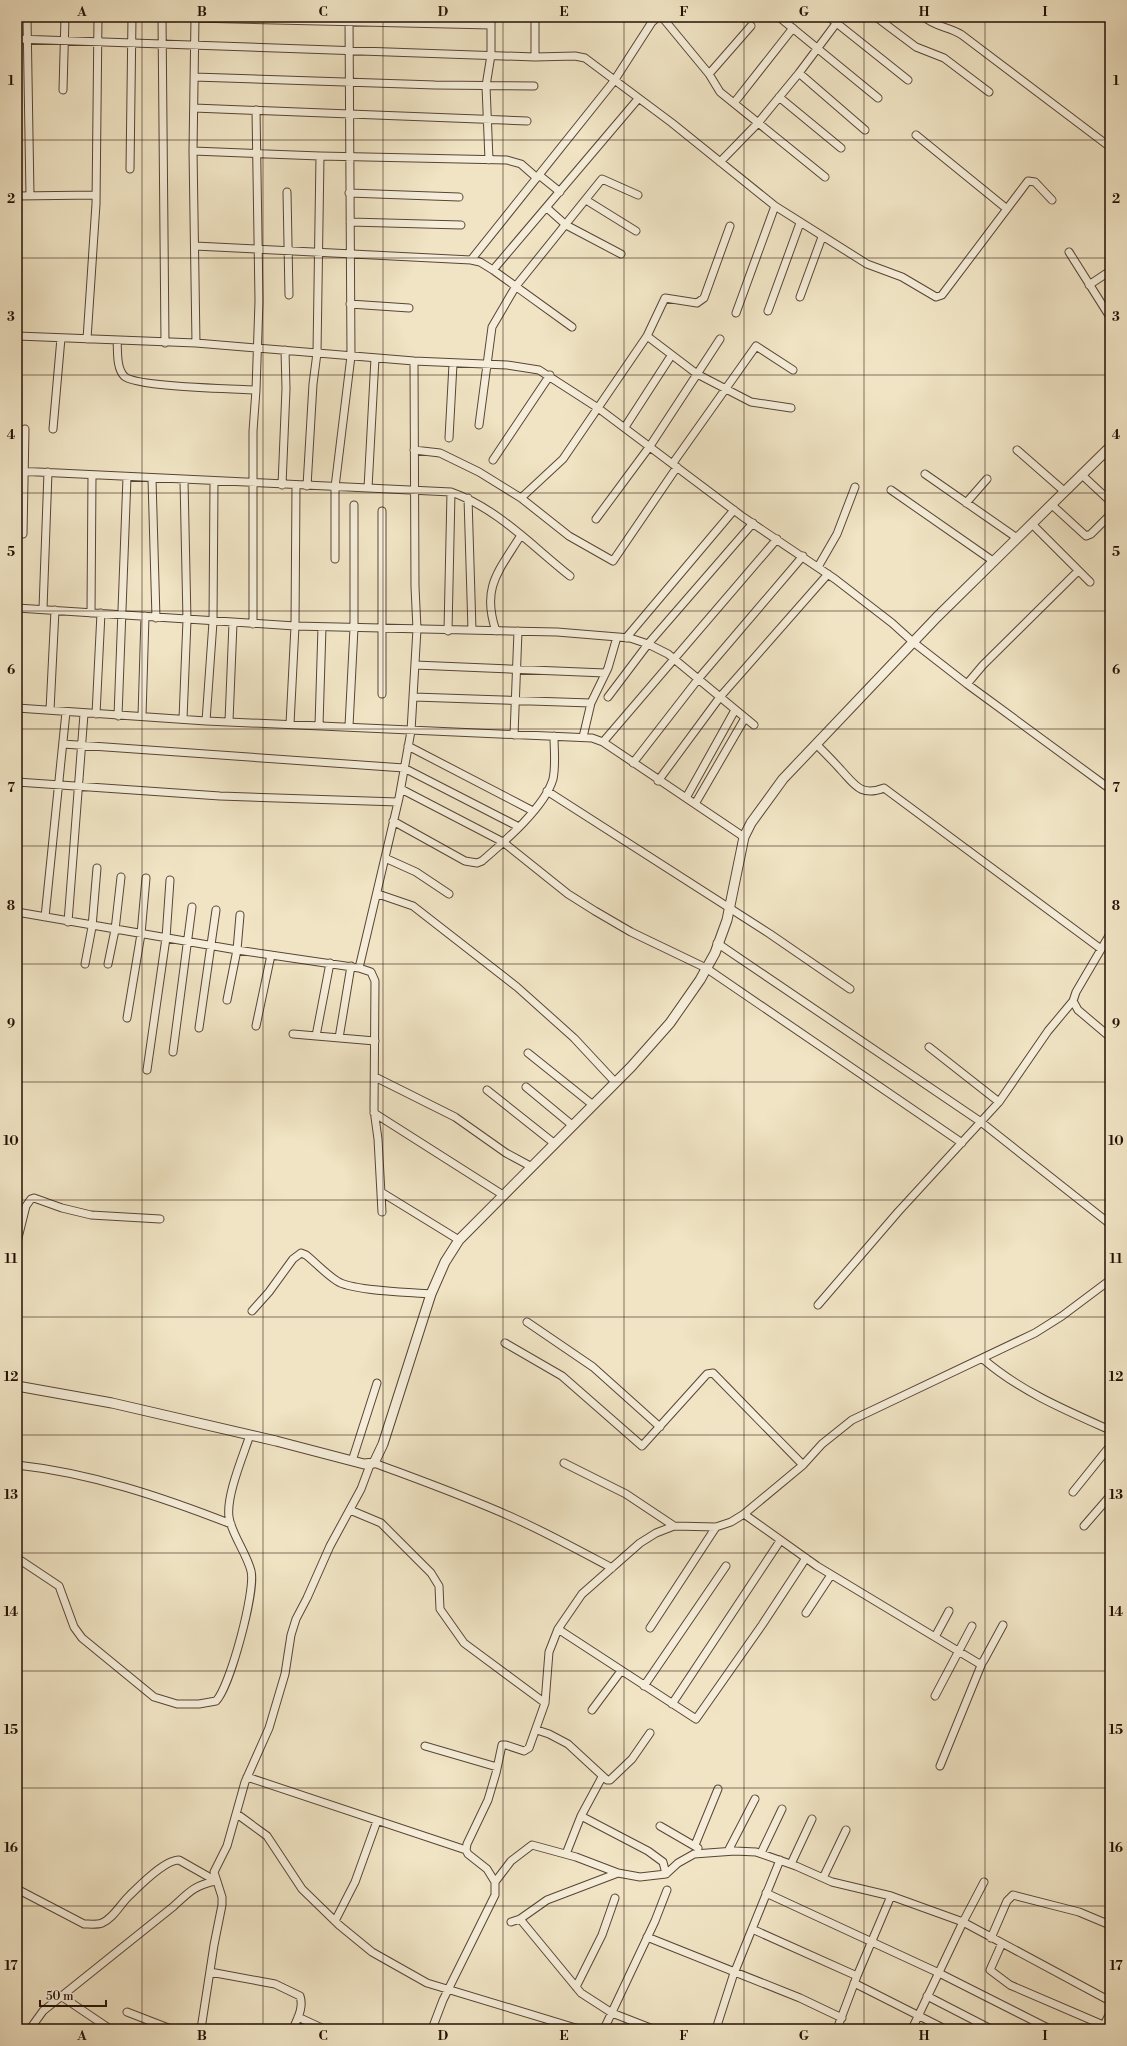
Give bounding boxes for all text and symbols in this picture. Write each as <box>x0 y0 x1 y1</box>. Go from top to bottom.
text: A <box>76 4 87 20</box>
text: B <box>197 4 207 20</box>
text: C <box>318 4 328 20</box>
text: D <box>438 4 448 20</box>
text: E <box>559 4 569 20</box>
text: F <box>679 4 689 20</box>
text: G <box>799 4 810 20</box>
text: H <box>919 4 930 20</box>
text: I <box>1042 4 1048 20</box>
text: 1 <box>8 73 15 89</box>
text: 1 <box>1113 73 1120 89</box>
text: 2 <box>7 191 15 207</box>
text: 2 <box>1112 191 1120 207</box>
text: 3 <box>7 309 15 325</box>
text: 3 <box>1112 309 1120 325</box>
text: 4 <box>7 427 16 443</box>
text: 4 <box>1112 427 1121 443</box>
text: 5 <box>7 544 15 560</box>
text: 5 <box>1112 544 1120 560</box>
text: 6 <box>7 662 15 678</box>
text: 6 <box>1112 662 1120 678</box>
text: 7 <box>7 780 15 796</box>
text: 7 <box>1112 780 1120 796</box>
text: 8 <box>7 898 15 914</box>
text: 8 <box>1112 898 1120 914</box>
text: 9 <box>7 1016 15 1032</box>
text: 9 <box>1112 1016 1120 1032</box>
text: 10 <box>3 1133 19 1149</box>
text: 10 <box>1108 1133 1124 1149</box>
text: 11 <box>5 1251 18 1267</box>
text: 11 <box>1110 1251 1123 1267</box>
text: 12 <box>4 1369 18 1385</box>
text: 12 <box>1109 1369 1123 1385</box>
text: 13 <box>4 1487 18 1503</box>
text: 13 <box>1109 1487 1123 1503</box>
text: 14 <box>4 1604 18 1620</box>
text: 14 <box>1109 1604 1123 1620</box>
text: 15 <box>4 1722 18 1738</box>
text: 15 <box>1109 1722 1123 1738</box>
text: 16 <box>4 1840 18 1856</box>
text: 16 <box>1109 1840 1123 1856</box>
text: 17 <box>4 1958 18 1974</box>
text: 17 <box>1109 1958 1123 1974</box>
scale bar <box>40 1982 106 2008</box>
text: 50 m <box>46 1989 74 2004</box>
text: A <box>76 2028 87 2044</box>
text: B <box>197 2028 207 2044</box>
text: C <box>318 2028 328 2044</box>
text: D <box>438 2028 448 2044</box>
text: E <box>559 2028 569 2044</box>
text: F <box>679 2028 689 2044</box>
text: G <box>799 2028 810 2044</box>
text: H <box>919 2028 930 2044</box>
text: I <box>1042 2028 1048 2044</box>

